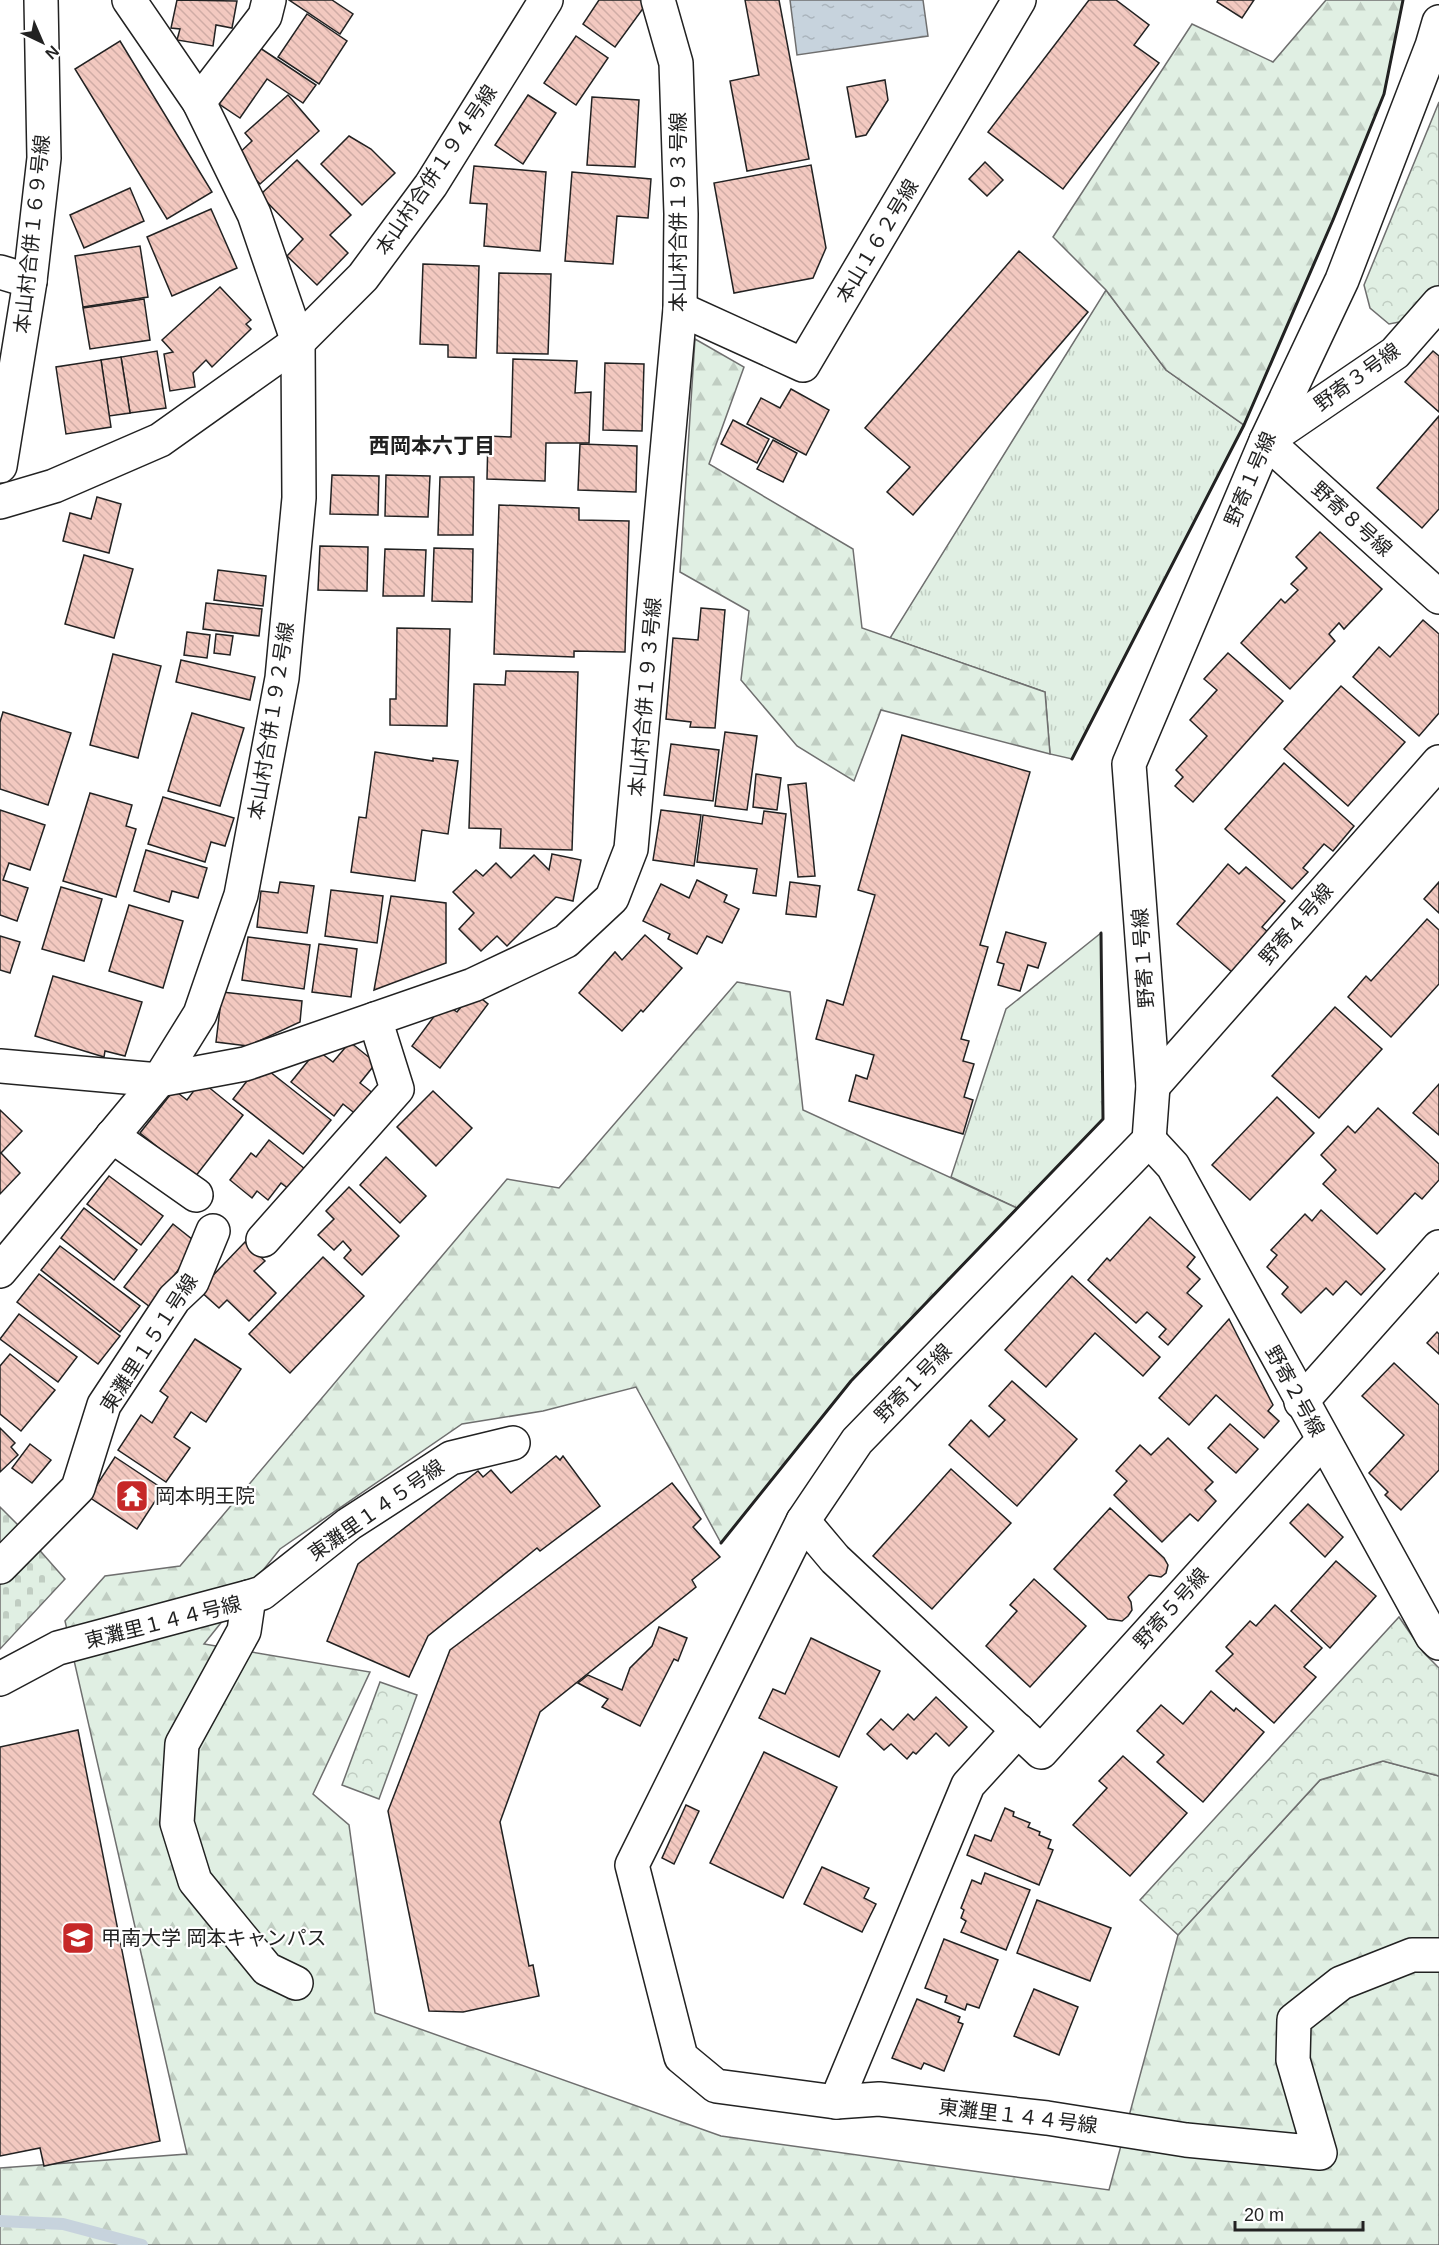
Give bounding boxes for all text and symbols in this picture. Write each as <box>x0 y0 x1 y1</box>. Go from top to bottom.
north arrow <box>12 12 72 72</box>
text: N <box>42 42 62 63</box>
street label: 本山村合併１９４号線 <box>371 81 501 259</box>
street label: 本山村合併１９３号線 <box>667 112 689 312</box>
street label: 本山村合併１６９号線 <box>11 133 53 335</box>
street label: 本山１６２号線 <box>832 175 922 307</box>
street label: 野寄３号線 <box>1310 339 1404 415</box>
street label: 野寄１号線 <box>1220 429 1280 529</box>
district label: 西岡本六丁目 <box>369 434 495 457</box>
street label: 野寄８号線 <box>1307 477 1397 561</box>
street label: 本山村合併１９３号線 <box>625 596 665 798</box>
street label: 本山村合併１９２号線 <box>244 621 298 821</box>
street label: 野寄４号線 <box>1255 879 1337 969</box>
street label: 野寄１号線 <box>1129 907 1157 1009</box>
street label: 東灘里１５１号線 <box>96 1270 202 1416</box>
street label: 野寄１号線 <box>870 1339 956 1427</box>
street label: 野寄２号線 <box>1261 1342 1329 1440</box>
street label: 東灘里１４５号線 <box>304 1455 448 1565</box>
temple icon: 岡本明王院 <box>114 1478 150 1514</box>
place label: 岡本明王院 <box>155 1485 255 1507</box>
street label: 野寄５号線 <box>1129 1563 1213 1653</box>
street label: 東灘里１４４号線 <box>83 1592 243 1652</box>
school or university icon: 甲南大学 岡本キャンパス <box>60 1920 96 1956</box>
place label: 甲南大学 岡本キャンパス <box>101 1927 327 1949</box>
street label: 東灘里１４４号線 <box>937 2095 1099 2137</box>
scale bar <box>1235 2194 1362 2232</box>
text: 20 m <box>1244 2205 1284 2225</box>

